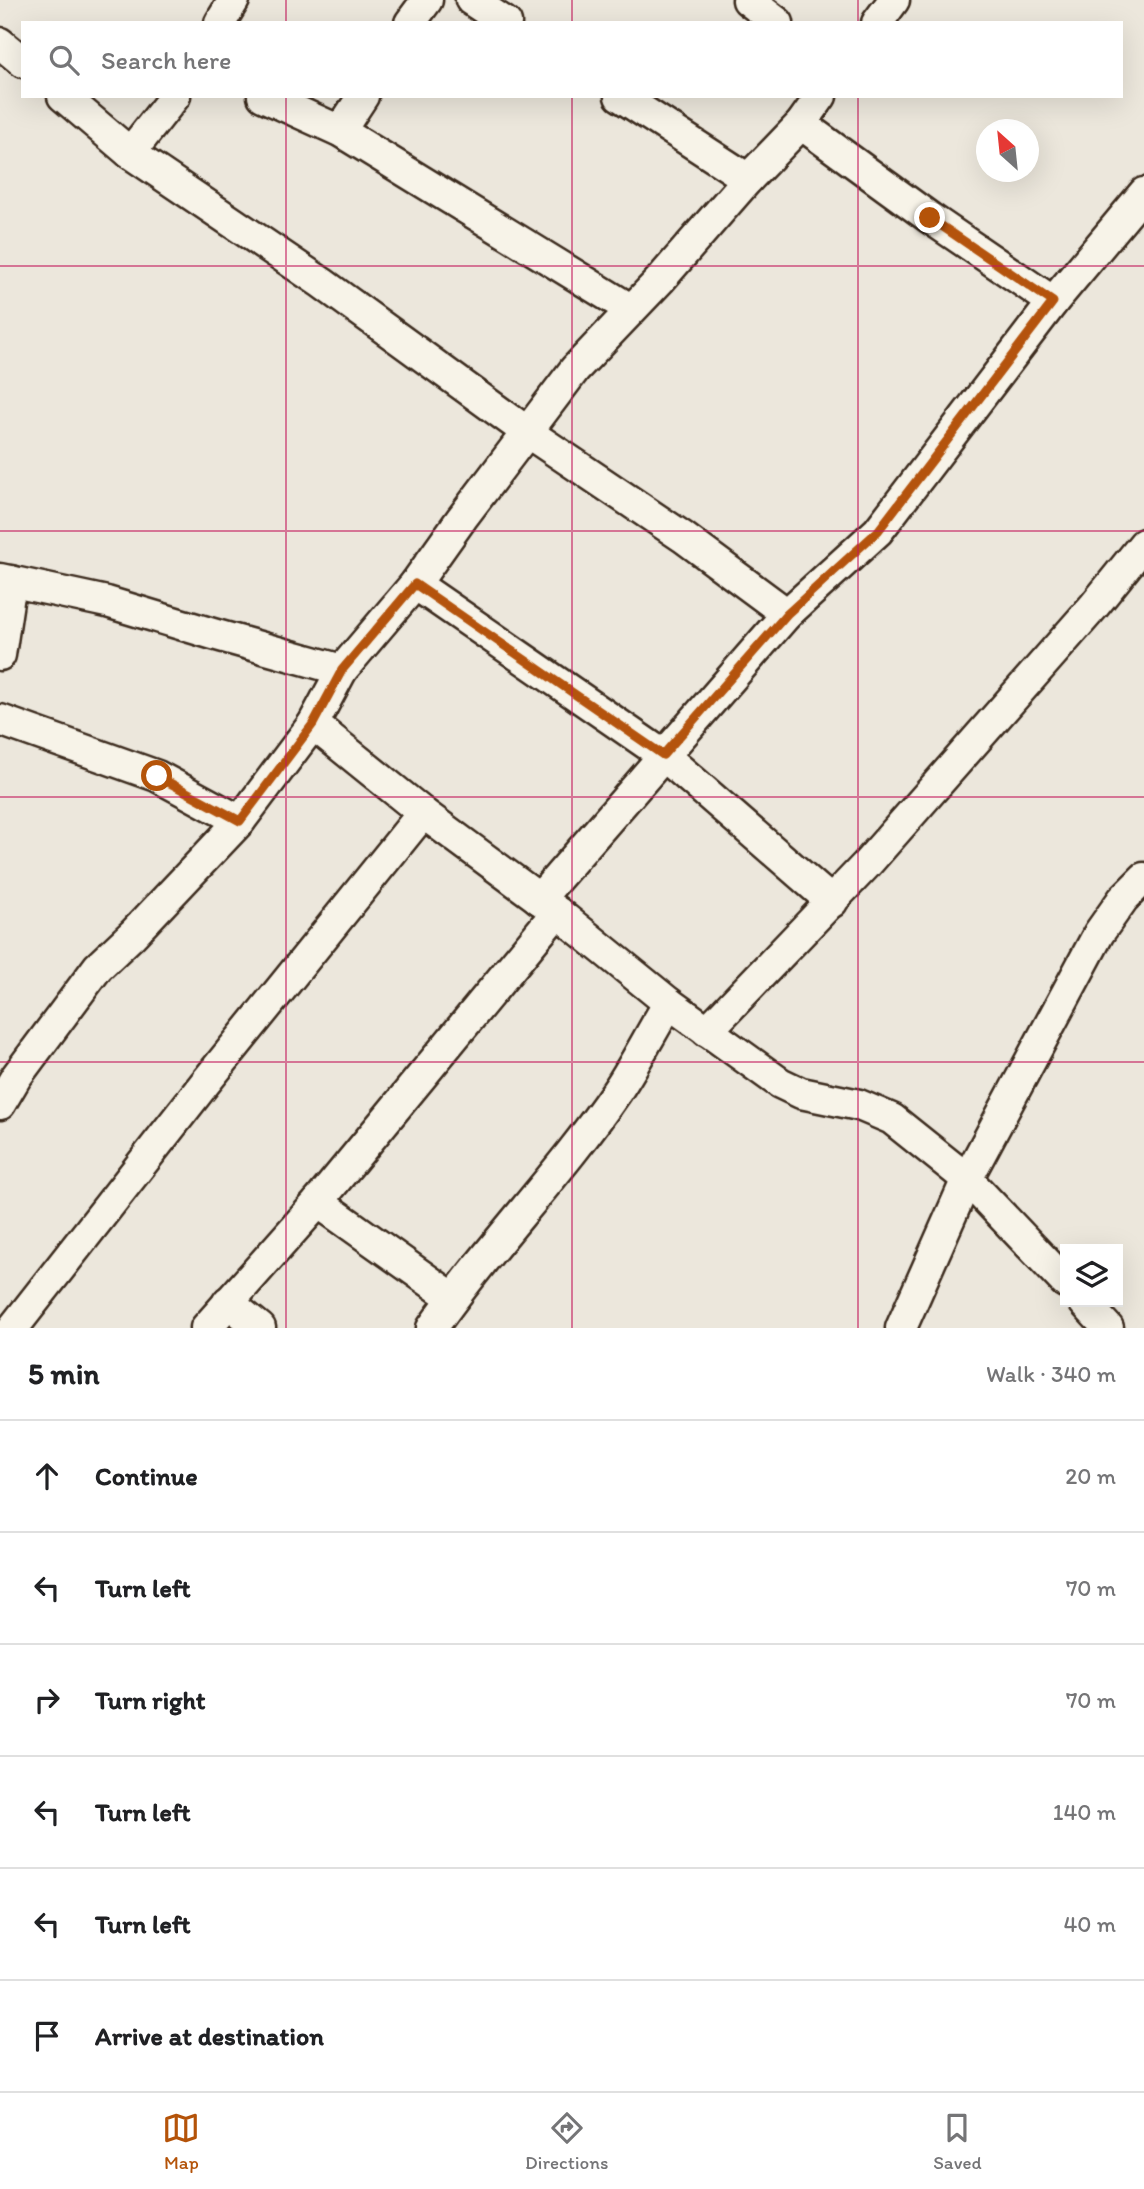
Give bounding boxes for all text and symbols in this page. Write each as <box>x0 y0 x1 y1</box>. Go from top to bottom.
search box <box>21 21 1123 98</box>
icon: search <box>45 41 83 79</box>
text: Search here <box>101 44 231 76</box>
north arrow <box>976 119 1039 182</box>
route end <box>914 202 945 233</box>
route start <box>141 760 172 791</box>
map controls <box>1060 1244 1123 1307</box>
button: layers <box>1060 1244 1123 1307</box>
text: 5 min <box>28 1355 99 1392</box>
text: Walk · 340 m <box>986 1360 1116 1388</box>
icon: ahead <box>28 1457 66 1495</box>
text: Continue <box>95 1460 198 1492</box>
text: 20 m <box>1065 1462 1116 1490</box>
icon: left <box>28 1569 66 1607</box>
text: Turn left <box>95 1572 191 1604</box>
text: 70 m <box>1066 1574 1116 1602</box>
icon: right <box>28 1681 66 1719</box>
text: Turn right <box>95 1684 206 1716</box>
text: 70 m <box>1066 1686 1116 1714</box>
icon: left <box>28 1793 66 1831</box>
text: Turn left <box>95 1796 191 1828</box>
text: 140 m <box>1053 1798 1116 1826</box>
icon: left <box>28 1905 66 1943</box>
text: Turn left <box>95 1908 191 1940</box>
text: 40 m <box>1063 1910 1116 1938</box>
icon: arrive <box>28 2017 66 2055</box>
text: Arrive at destination <box>95 2020 324 2052</box>
tab: Map <box>162 2109 200 2174</box>
tab: Directions <box>525 2109 609 2174</box>
tab: Saved <box>933 2109 982 2174</box>

